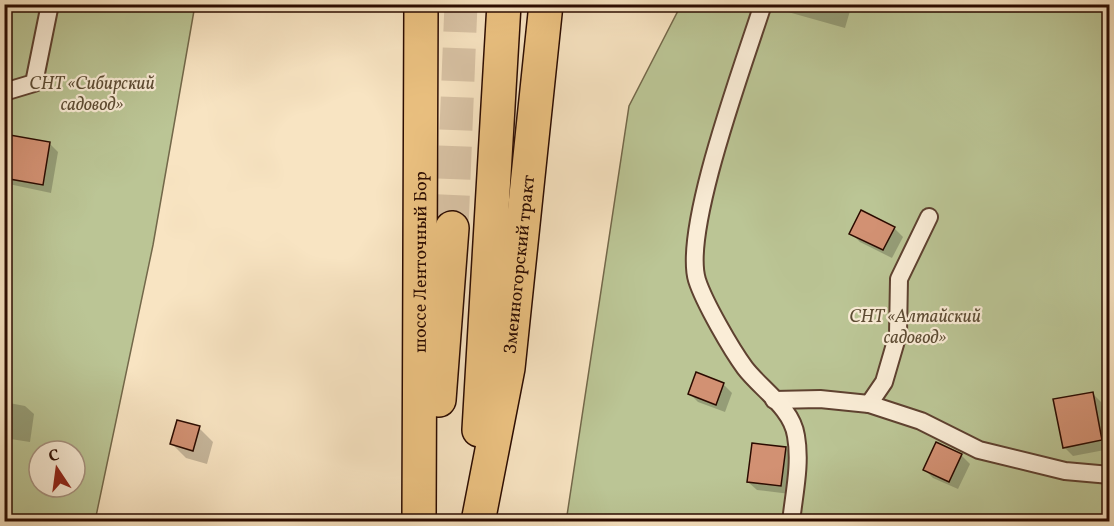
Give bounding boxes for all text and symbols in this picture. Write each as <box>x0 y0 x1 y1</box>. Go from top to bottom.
park label: СНТ «Сибирский садовод» <box>29 72 155 118</box>
street label: шоссе Ленточный Бор <box>409 171 434 353</box>
street label: Змеиногорский тракт <box>499 174 542 355</box>
park label: СНТ «Алтайский садовод» <box>849 305 981 351</box>
north arrow <box>27 439 87 499</box>
text: С <box>47 444 62 468</box>

